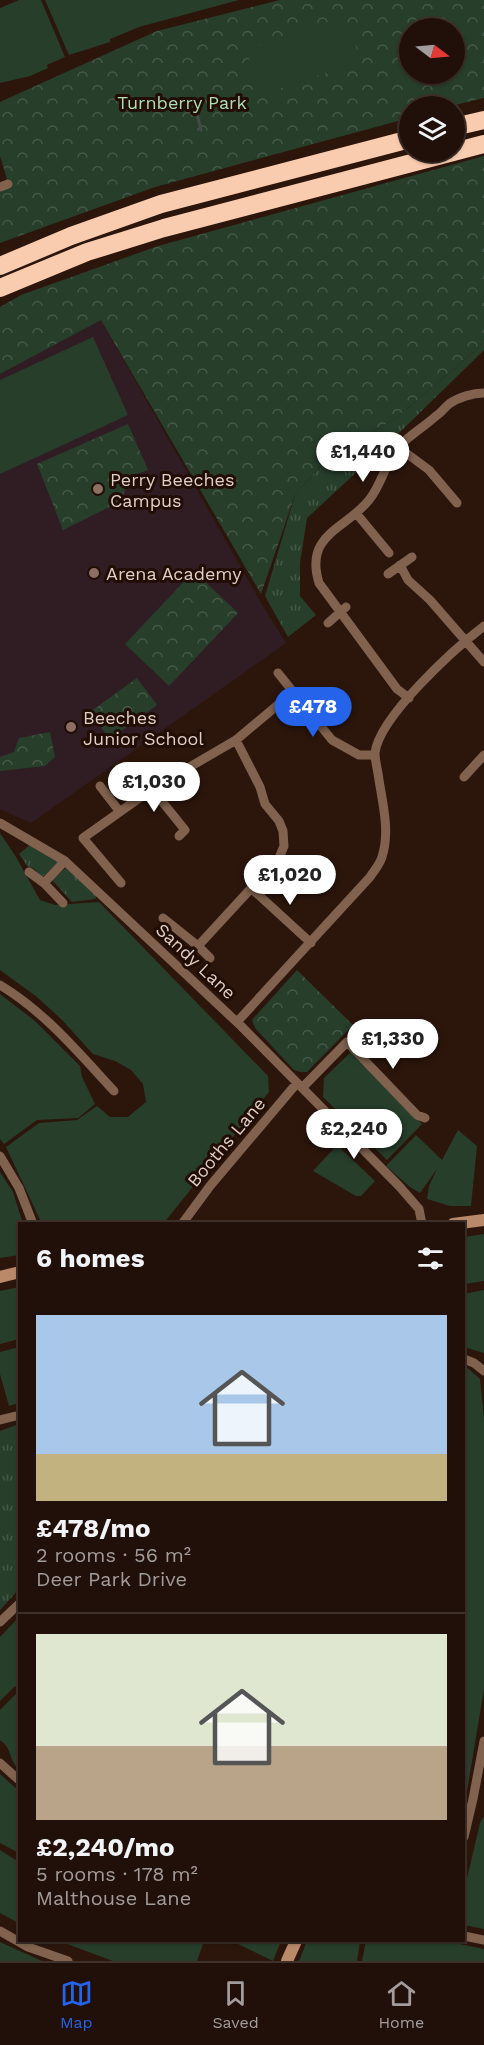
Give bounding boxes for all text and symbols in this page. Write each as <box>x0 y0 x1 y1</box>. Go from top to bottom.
north arrow <box>399 18 465 84</box>
map controls <box>399 18 465 162</box>
park label: Turnberry Park <box>117 92 247 113</box>
button: layers <box>399 96 465 162</box>
pin: £1,440 <box>314 432 412 483</box>
text: £1,440 <box>330 439 396 463</box>
place label: Perry Beeches Campus <box>110 469 235 511</box>
marker: Perry Beeches Campus <box>91 482 105 496</box>
place label: Arena Academy <box>106 563 242 584</box>
marker: Arena Academy <box>87 566 101 580</box>
pin: £478 <box>277 687 349 738</box>
text: £478 <box>289 694 337 718</box>
place label: Beeches Junior School <box>83 707 204 749</box>
marker: Beeches Junior School <box>64 720 78 734</box>
pin: £1,030 <box>105 762 203 813</box>
text: £1,030 <box>122 769 186 793</box>
pin: £1,020 <box>241 855 339 906</box>
text: £1,020 <box>258 862 322 886</box>
street label: Sandy Lane <box>152 919 240 1003</box>
pin: £1,330 <box>344 1019 442 1070</box>
text: £1,330 <box>361 1026 425 1050</box>
street label: Booths Lane <box>183 1093 269 1191</box>
pin: £2,240 <box>305 1109 403 1160</box>
text: £2,240 <box>320 1116 388 1140</box>
icon: filters <box>414 1242 447 1275</box>
text: 6 homes <box>36 1243 145 1273</box>
icon: home <box>188 1354 296 1462</box>
text: £478/mo <box>36 1513 151 1543</box>
text: 2 rooms · 56 m² <box>36 1543 191 1567</box>
text: Deer Park Drive <box>36 1567 187 1591</box>
icon: home <box>188 1673 296 1781</box>
text: £2,240/mo <box>36 1832 175 1862</box>
text: 5 rooms · 178 m² <box>36 1862 198 1886</box>
text: Malthouse Lane <box>36 1886 191 1910</box>
tab: Map <box>60 1977 93 2032</box>
tab: Saved <box>212 1977 259 2032</box>
tab: Home <box>378 1977 424 2032</box>

